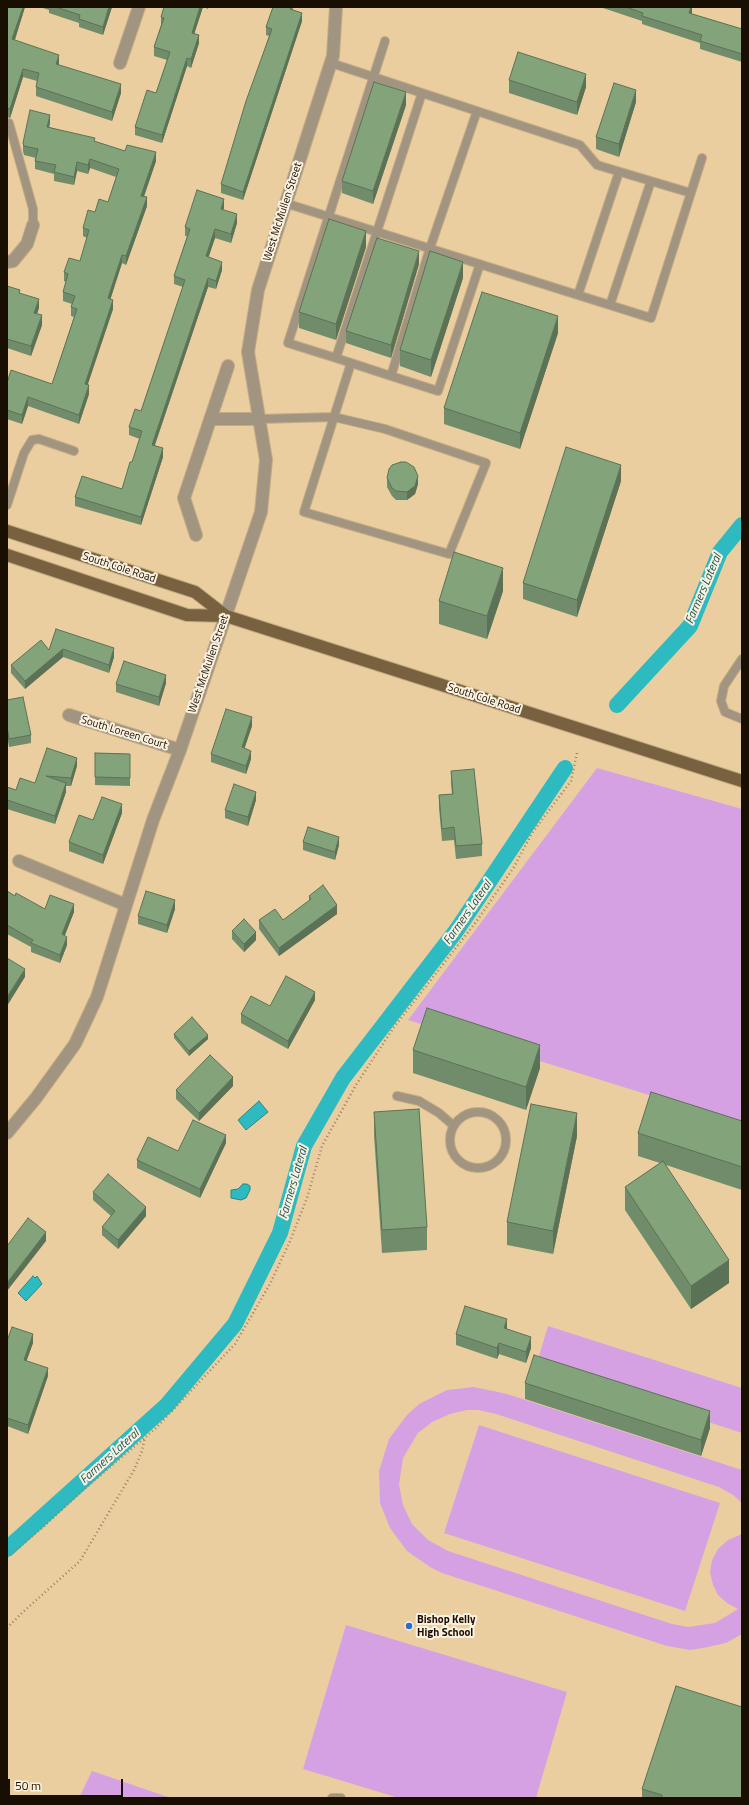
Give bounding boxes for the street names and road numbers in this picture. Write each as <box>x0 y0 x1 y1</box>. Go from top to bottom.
street label: West McMullen Street <box>261 161 305 263</box>
street label: South Cole Road <box>81 550 157 586</box>
street label: West McMullen Street <box>186 613 232 715</box>
street label: South Cole Road <box>446 681 522 717</box>
street label: South Loreen Court <box>79 714 169 752</box>

